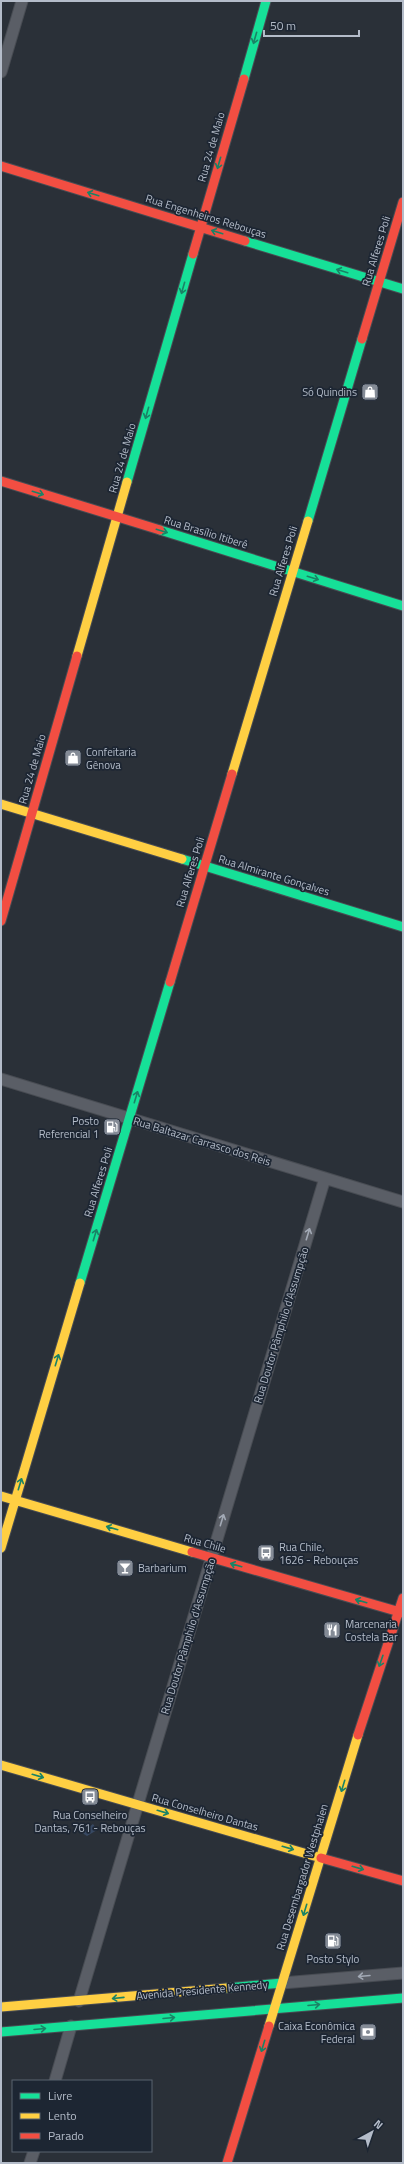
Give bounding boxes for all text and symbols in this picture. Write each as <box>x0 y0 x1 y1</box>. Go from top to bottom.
scale bar <box>264 12 359 38</box>
text: 50 m <box>270 16 296 35</box>
one-way arrow <box>251 32 258 45</box>
street label: Rua 24 de Maio <box>193 110 229 184</box>
one-way arrow <box>215 157 222 170</box>
one-way arrow <box>87 190 100 197</box>
street label: Rua Engenheiros Rebouças <box>144 190 268 242</box>
street label: Rua Alferes Poli <box>358 214 394 288</box>
one-way arrow <box>212 228 224 236</box>
one-way arrow <box>336 266 348 274</box>
one-way arrow <box>179 282 186 295</box>
shop icon: Só Quindins <box>360 382 380 402</box>
place label: Só Quindins <box>302 384 357 400</box>
one-way arrow <box>143 407 150 420</box>
street label: Rua 24 de Maio <box>104 421 140 495</box>
one-way arrow <box>32 490 45 497</box>
street label: Rua Brasílio Itiberê <box>162 512 250 552</box>
street label: Rua Alferes Poli <box>265 524 301 598</box>
one-way arrow <box>156 528 169 535</box>
one-way arrow <box>307 575 320 582</box>
street label: Rua 24 de Maio <box>14 732 50 806</box>
place label: Confeitaria Gênova <box>86 744 137 773</box>
shop icon: Confeitaria Gênova <box>63 748 83 768</box>
street label: Rua Alferes Poli <box>172 835 208 909</box>
street label: Rua Almirante Gonçalves <box>216 850 332 900</box>
one-way arrow <box>133 1091 140 1104</box>
street label: Rua Baltazar Carrasco dos Reis <box>131 1112 273 1170</box>
place label: Posto Referencial 1 <box>39 1113 99 1142</box>
fuel station icon: Posto Referencial 1 <box>102 1117 122 1137</box>
street label: Rua Alferes Poli <box>80 1145 116 1219</box>
one-way arrow <box>305 1228 312 1241</box>
one-way arrow <box>92 1229 99 1242</box>
street label: Rua Doutor Pâmphilo d'Assumpção <box>250 1245 312 1405</box>
one-way arrow <box>54 1353 61 1366</box>
one-way arrow <box>17 1478 24 1491</box>
one-way arrow <box>219 1514 226 1527</box>
one-way arrow <box>105 1524 118 1531</box>
street label: Rua Chile <box>182 1529 228 1557</box>
place label: Rua Chile, 1626 - Rebouças <box>279 1539 358 1568</box>
bus stop icon: Rua Chile, 1626 - Rebouças <box>256 1543 276 1563</box>
street label: Rua Doutor Pâmphilo d'Assumpção <box>157 1556 219 1716</box>
bar icon: Barbarium <box>115 1558 135 1578</box>
place label: Barbarium <box>138 1560 187 1576</box>
one-way arrow <box>230 1560 243 1568</box>
one-way arrow <box>355 1597 368 1604</box>
place label: Marcenaria Costela Bar <box>345 1616 398 1645</box>
restaurant icon: Marcenaria Costela Bar <box>322 1620 342 1640</box>
one-way arrow <box>377 1655 384 1668</box>
one-way arrow <box>32 1773 45 1780</box>
one-way arrow <box>339 1779 346 1792</box>
bus stop icon: Rua Conselheiro Dantas, 761 - Rebouças <box>80 1787 100 1807</box>
street label: Rua Conselheiro Dantas <box>150 1789 260 1835</box>
street label: Rua Desembargador Westphalen <box>272 1802 332 1952</box>
place label: Rua Conselheiro Dantas, 761 - Rebouças <box>34 1807 146 1836</box>
one-way arrow <box>157 1809 170 1816</box>
one-way arrow <box>282 1845 295 1852</box>
one-way arrow <box>351 1865 364 1872</box>
one-way arrow <box>301 1903 308 1916</box>
fuel station icon: Posto Stylo <box>323 1931 343 1951</box>
place label: Posto Stylo <box>307 1951 360 1967</box>
one-way arrow <box>358 1973 371 1980</box>
street label: Avenida Presidente Kennedy <box>136 1976 269 2004</box>
one-way arrow <box>112 1994 125 2001</box>
one-way arrow <box>307 2002 320 2009</box>
one-way arrow <box>162 2014 175 2021</box>
place label: Caixa Econômica Federal <box>278 2018 355 2047</box>
bank icon: Caixa Econômica Federal <box>358 2022 378 2042</box>
one-way arrow <box>33 2025 46 2032</box>
one-way arrow <box>259 2039 266 2052</box>
legend <box>12 2080 152 2152</box>
text: Livre <box>48 2086 72 2105</box>
text: Lento <box>48 2106 77 2125</box>
north arrow <box>352 2112 392 2152</box>
text: N <box>370 2116 386 2133</box>
text: Parado <box>48 2126 84 2145</box>

